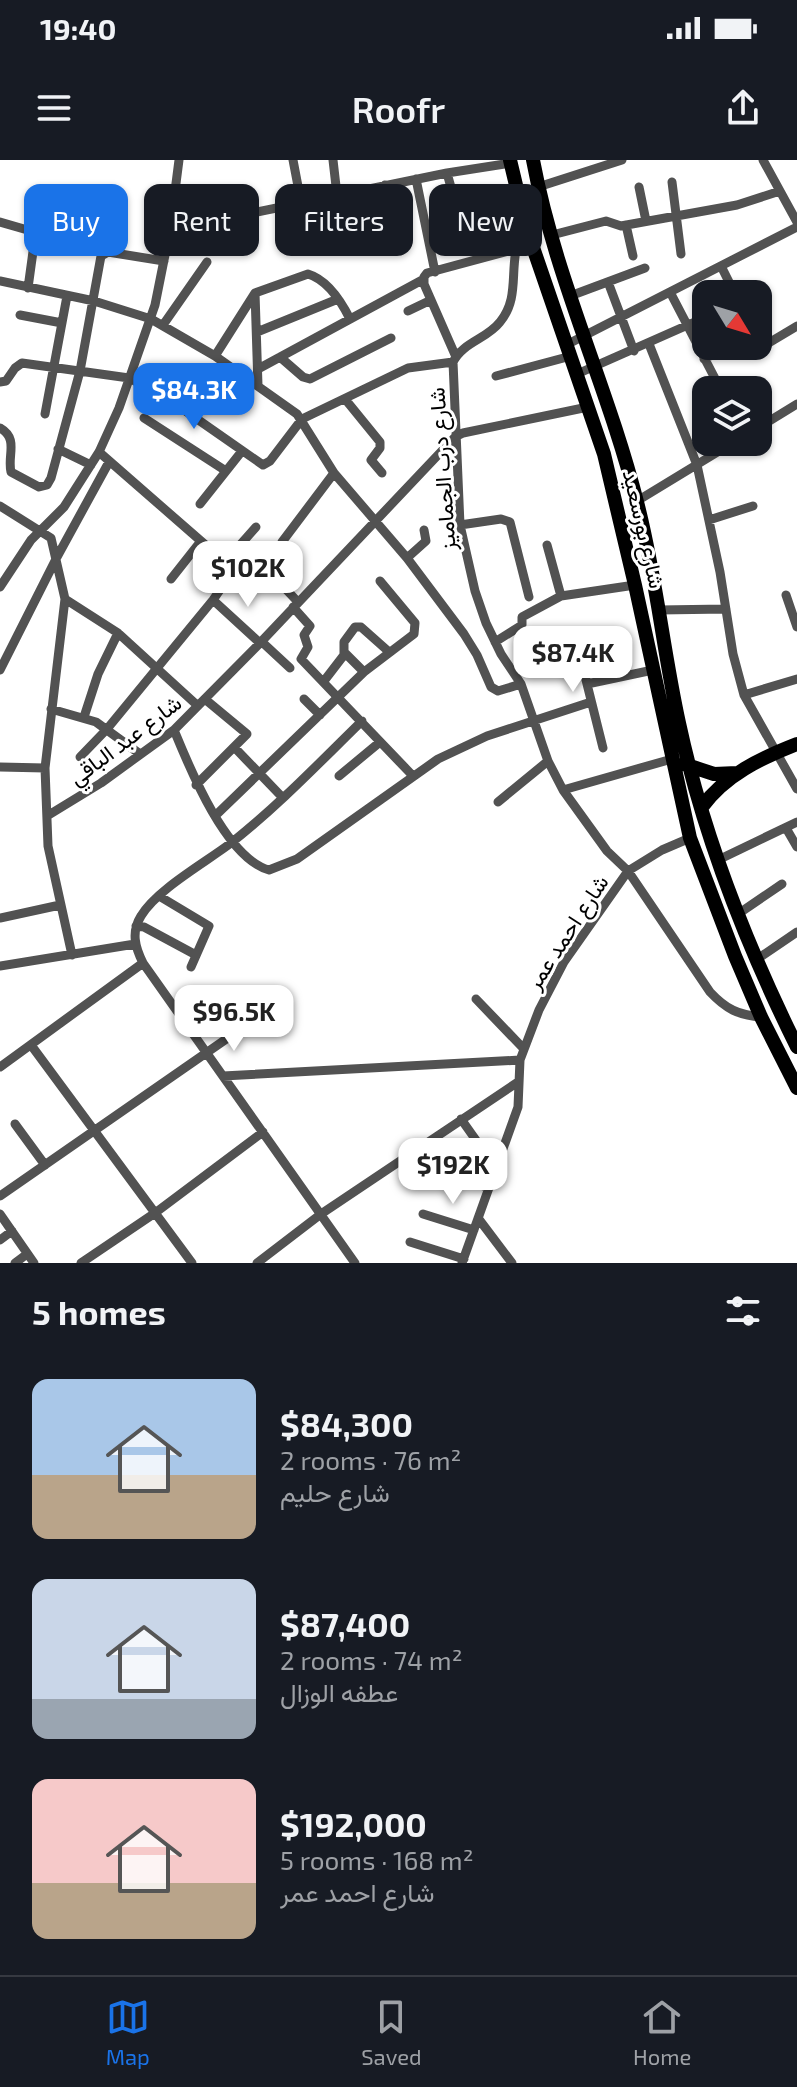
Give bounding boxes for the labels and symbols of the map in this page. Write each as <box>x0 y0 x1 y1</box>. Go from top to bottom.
north arrow <box>692 280 772 360</box>
pin: $84.3K <box>129 363 259 431</box>
street label: شارع درب الجماميز <box>422 386 463 552</box>
street label: شارع بورسعيد <box>616 467 671 591</box>
pin: $102K <box>192 541 304 609</box>
pin: $87.4K <box>508 626 638 694</box>
street label: شارع عبد الباقي <box>63 688 190 796</box>
street label: شارع احمد عمر <box>519 870 615 996</box>
pin: $96.5K <box>169 985 299 1053</box>
pin: $192K <box>397 1138 509 1206</box>

